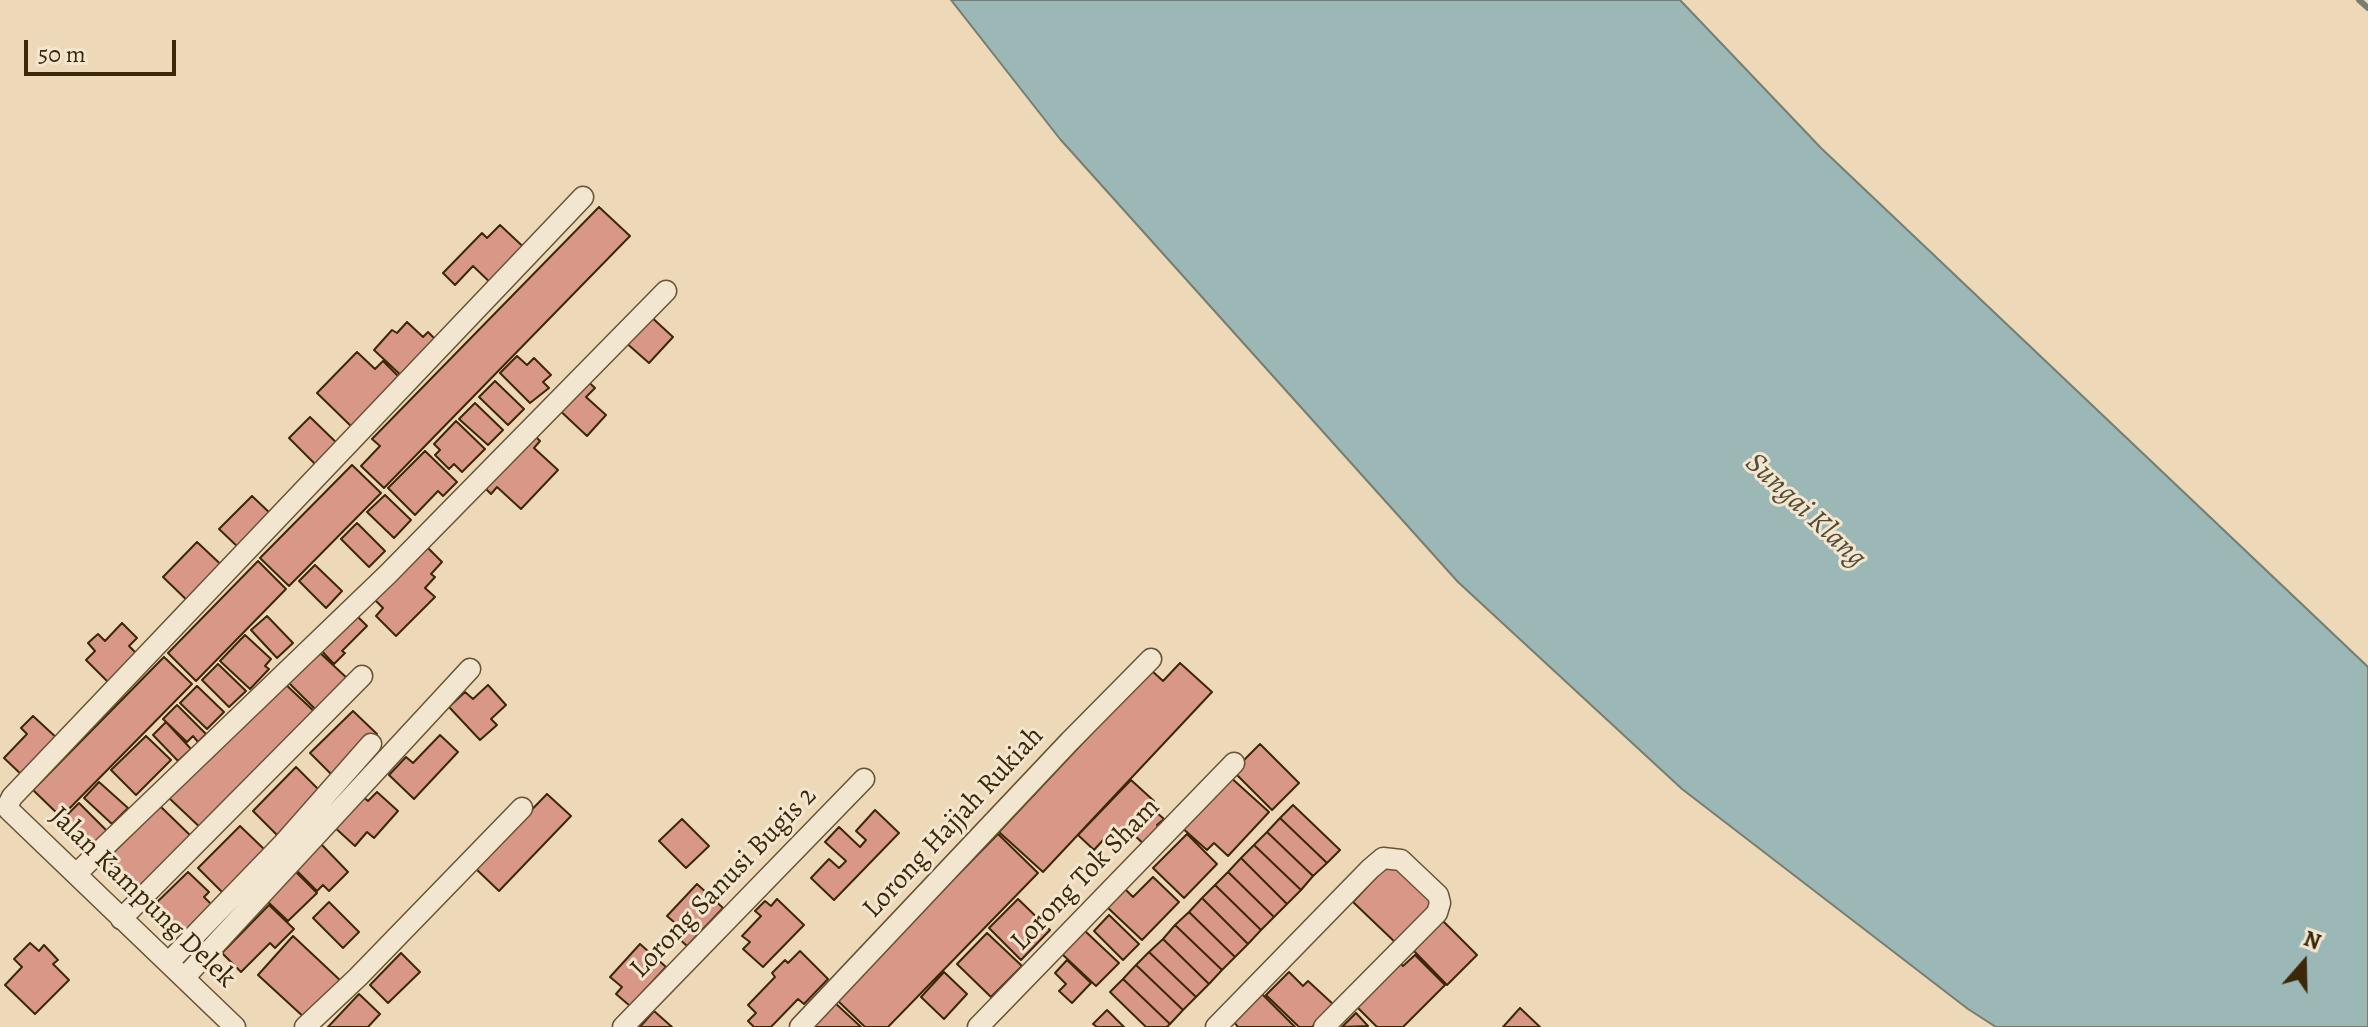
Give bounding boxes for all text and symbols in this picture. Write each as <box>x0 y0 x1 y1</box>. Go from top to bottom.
scale bar <box>28 24 180 74</box>
text: 50 m <box>38 38 86 70</box>
water label: Sungai Klang <box>1737 446 1873 576</box>
street label: Lorong Hajjah Rukiah <box>857 720 1051 926</box>
street label: Lorong Sanusi Bugis 2 <box>624 780 824 986</box>
street label: Lorong Tok Sham <box>1004 791 1168 959</box>
street label: Jalan Kampung Delek <box>42 800 242 996</box>
north arrow <box>2264 923 2344 1003</box>
text: N <box>2300 924 2325 957</box>

